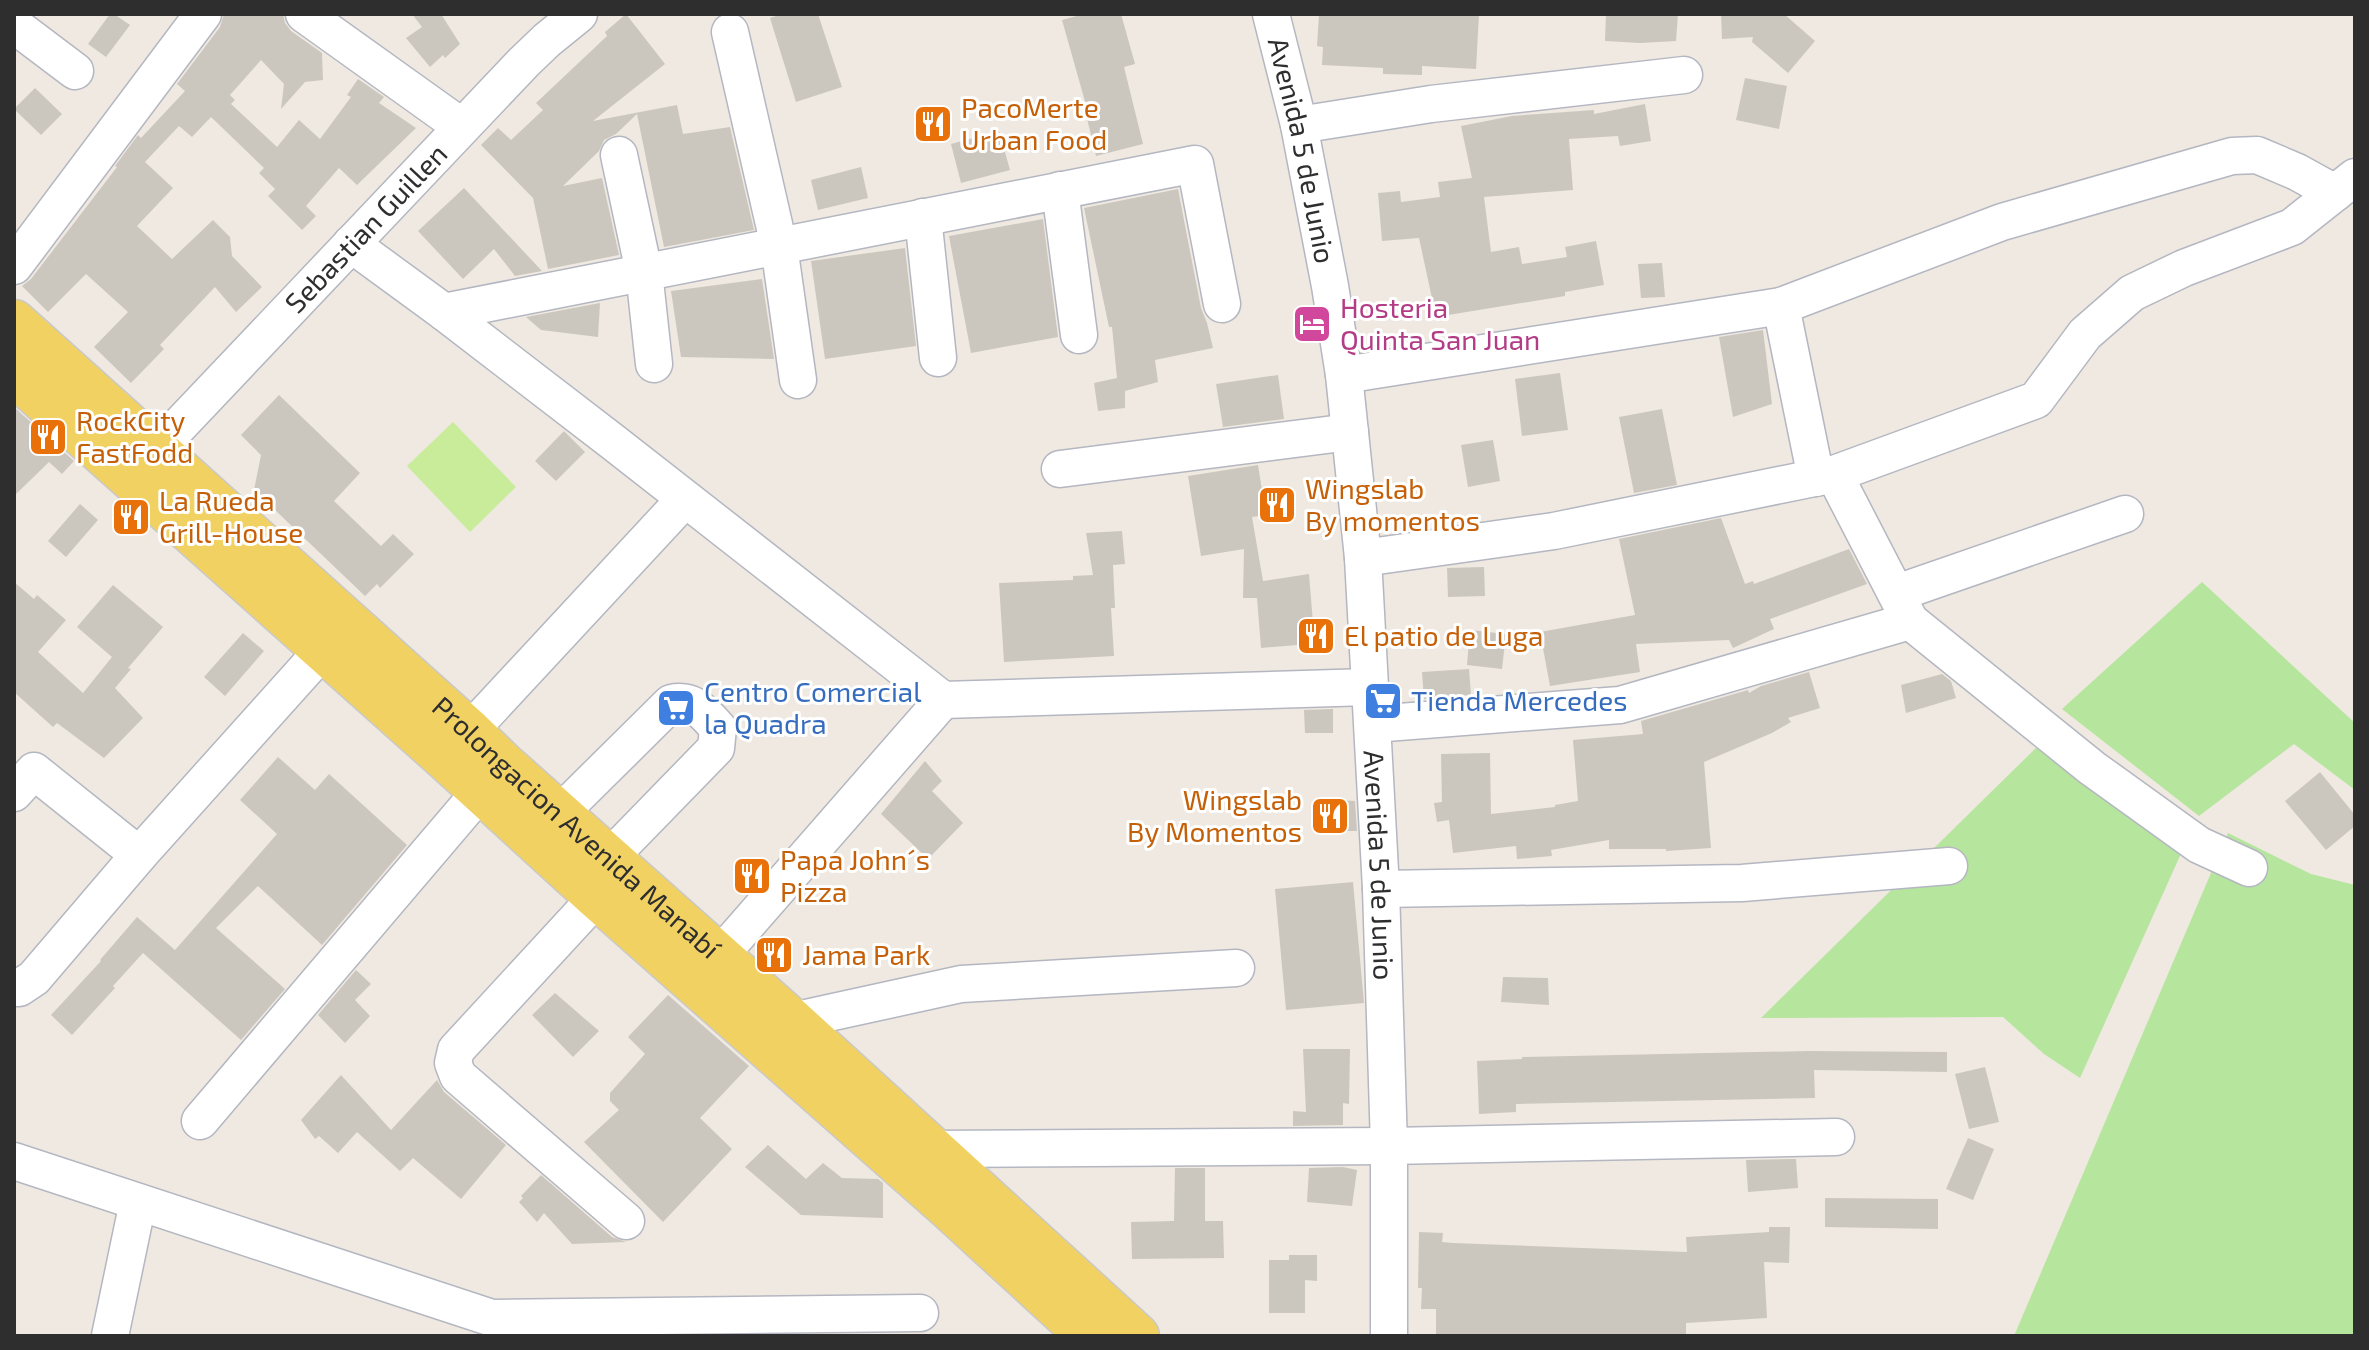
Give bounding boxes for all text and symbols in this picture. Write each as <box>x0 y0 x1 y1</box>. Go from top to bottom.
street label: Avenida 5 de Junio <box>1262 34 1343 266</box>
place label: PacoMerte Urban Food <box>961 90 1107 156</box>
restaurant icon: PacoMerte Urban Food <box>912 103 954 145</box>
street label: Sebastian Guillen <box>277 136 454 319</box>
place label: Hosteria Quinta San Juan <box>1340 290 1540 356</box>
hotel icon: Hosteria Quinta San Juan <box>1291 303 1333 345</box>
place label: RockCity FastFodd <box>76 403 193 469</box>
restaurant icon: RockCity FastFodd <box>27 416 69 458</box>
place label: Wingslab By momentos <box>1305 471 1480 537</box>
place label: La Rueda Grill-House <box>159 483 303 549</box>
restaurant icon: Wingslab By momentos <box>1256 484 1298 526</box>
restaurant icon: La Rueda Grill-House <box>110 496 152 538</box>
restaurant icon: El patio de Luga <box>1295 615 1337 657</box>
place label: El patio de Luga <box>1344 618 1543 652</box>
place label: Centro Comercial la Quadra <box>704 674 922 740</box>
supermarket icon: Tienda Mercedes <box>1362 680 1404 722</box>
place label: Tienda Mercedes <box>1411 683 1627 717</box>
supermarket icon: Centro Comercial la Quadra <box>655 687 697 729</box>
street label: Prolongacion Avenida Manabí <box>426 689 728 966</box>
street label: Avenida 5 de Junio <box>1357 749 1402 981</box>
place label: Wingslab By Momentos <box>1127 782 1302 848</box>
restaurant icon: Wingslab By Momentos <box>1309 795 1351 837</box>
place label: Papa John´s Pizza <box>780 842 930 908</box>
restaurant icon: Papa John´s Pizza <box>731 855 773 897</box>
restaurant icon: Jama Park <box>753 934 795 976</box>
place label: Jama Park <box>802 937 930 971</box>

